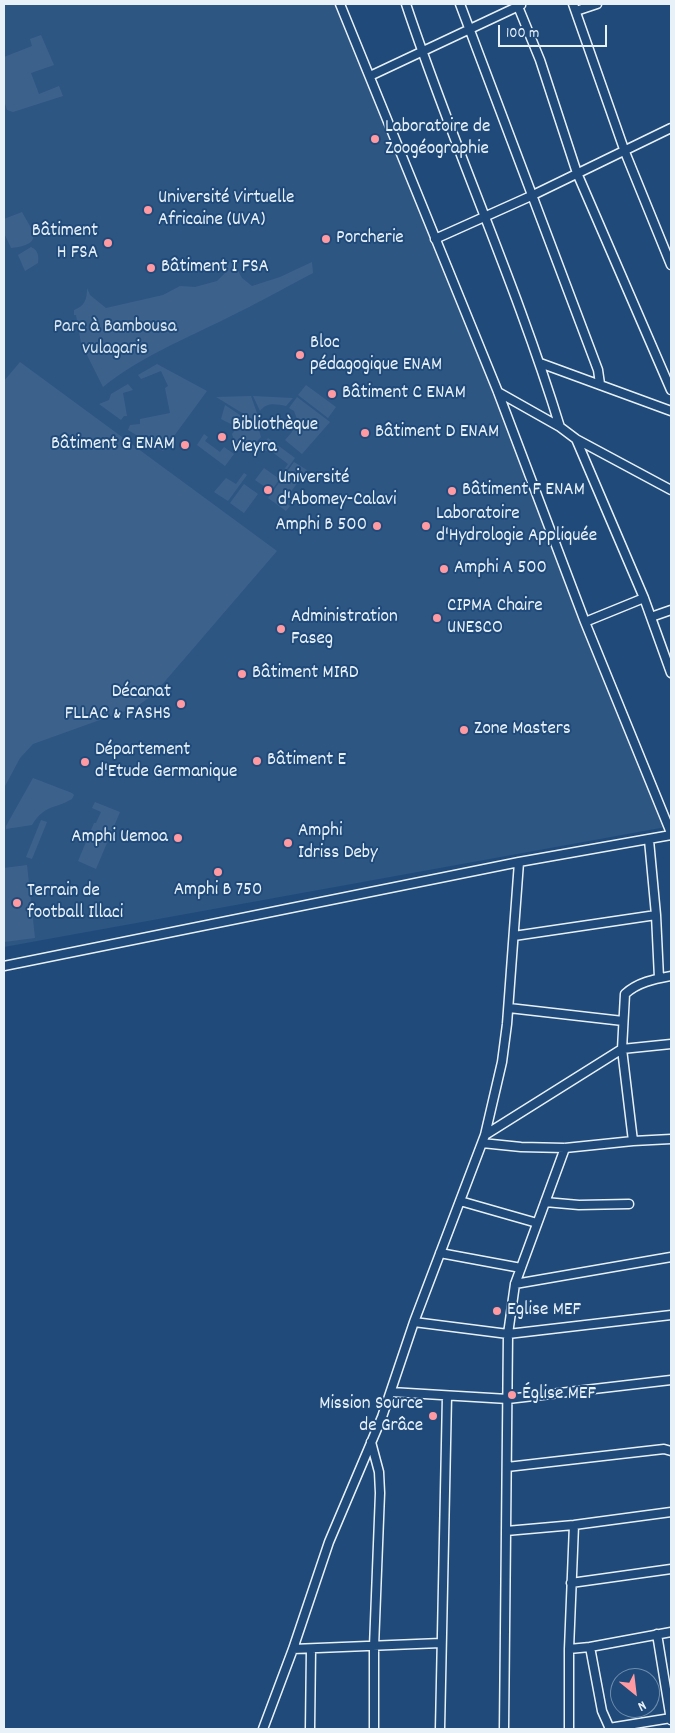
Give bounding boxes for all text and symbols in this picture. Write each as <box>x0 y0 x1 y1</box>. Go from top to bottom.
scale bar <box>500 15 609 47</box>
text: 100 m <box>506 23 539 45</box>
place label: Laboratoire de Zoogéographie <box>385 117 490 161</box>
marker: Laboratoire de Zoogéographie <box>369 133 381 145</box>
place label: Université Virtuelle Africaine (UVA) <box>158 188 294 232</box>
marker: Université Virtuelle Africaine (UVA) <box>142 204 154 216</box>
place label: Bâtiment H FSA <box>32 221 98 265</box>
place label: Porcherie <box>336 228 404 250</box>
marker: Porcherie <box>320 233 332 245</box>
marker: Bâtiment H FSA <box>102 237 114 249</box>
place label: Bâtiment I FSA <box>161 257 269 279</box>
marker: Bâtiment I FSA <box>145 262 157 274</box>
park label: Parc à Bambousa vulagaris <box>53 317 177 361</box>
place label: Bloc pédagogique ENAM <box>310 333 442 377</box>
marker: Bloc pédagogique ENAM <box>294 349 306 361</box>
place label: Bâtiment C ENAM <box>342 383 466 405</box>
marker: Bâtiment C ENAM <box>326 388 338 400</box>
place label: Bibliothèque Vieyra <box>232 415 318 459</box>
place label: Bâtiment D ENAM <box>375 422 499 444</box>
marker: Bâtiment D ENAM <box>359 427 371 439</box>
marker: Bibliothèque Vieyra <box>216 431 228 443</box>
place label: Bâtiment G ENAM <box>51 434 175 456</box>
marker: Bâtiment G ENAM <box>179 439 191 451</box>
place label: Université d'Abomey-Calavi <box>278 468 396 512</box>
place label: Bâtiment F ENAM <box>462 480 585 502</box>
marker: Université d'Abomey-Calavi <box>262 484 274 496</box>
marker: Bâtiment F ENAM <box>446 485 458 497</box>
place label: Laboratoire d'Hydrologie Appliquée <box>436 504 597 548</box>
place label: Amphi B 500 <box>275 515 367 537</box>
marker: Amphi B 500 <box>371 520 383 532</box>
marker: Laboratoire d'Hydrologie Appliquée <box>420 520 432 532</box>
place label: Amphi A 500 <box>454 558 547 580</box>
marker: Amphi A 500 <box>438 563 450 575</box>
place label: CIPMA Chaire UNESCO <box>447 596 543 640</box>
place label: Administration Faseg <box>291 607 398 651</box>
marker: CIPMA Chaire UNESCO <box>431 612 443 624</box>
marker: Administration Faseg <box>275 623 287 635</box>
place label: Bâtiment MIRD <box>252 663 359 685</box>
marker: Bâtiment MIRD <box>236 668 248 680</box>
place label: Décanat FLLAC & FASHS <box>65 682 171 726</box>
marker: Décanat FLLAC & FASHS <box>175 698 187 710</box>
place label: Zone Masters <box>474 719 571 741</box>
marker: Zone Masters <box>458 724 470 736</box>
place label: Département d'Etude Germanique <box>95 740 237 784</box>
place label: Bâtiment E <box>267 750 346 772</box>
marker: Bâtiment E <box>251 755 263 767</box>
marker: Département d'Etude Germanique <box>79 756 91 768</box>
place label: Amphi Idriss Deby <box>298 821 378 865</box>
place label: Amphi Uemoa <box>71 827 168 849</box>
marker: Amphi Uemoa <box>172 832 184 844</box>
marker: Amphi Idriss Deby <box>282 837 294 849</box>
marker: Amphi B 750 <box>212 866 224 878</box>
place label: Amphi B 750 <box>174 880 262 902</box>
place label: Terrain de football Illaci <box>27 881 123 925</box>
marker: Terrain de football Illaci <box>11 897 23 909</box>
place label: Eglise MEF <box>507 1300 581 1322</box>
marker: Eglise MEF <box>491 1305 503 1317</box>
place label: Église MEF <box>522 1384 596 1406</box>
marker: Église MEF <box>506 1389 518 1401</box>
place label: Mission Source de Grâce <box>319 1394 423 1438</box>
marker: Mission Source de Grâce <box>427 1410 439 1422</box>
north arrow <box>610 1668 660 1718</box>
text: N <box>634 1695 650 1716</box>

